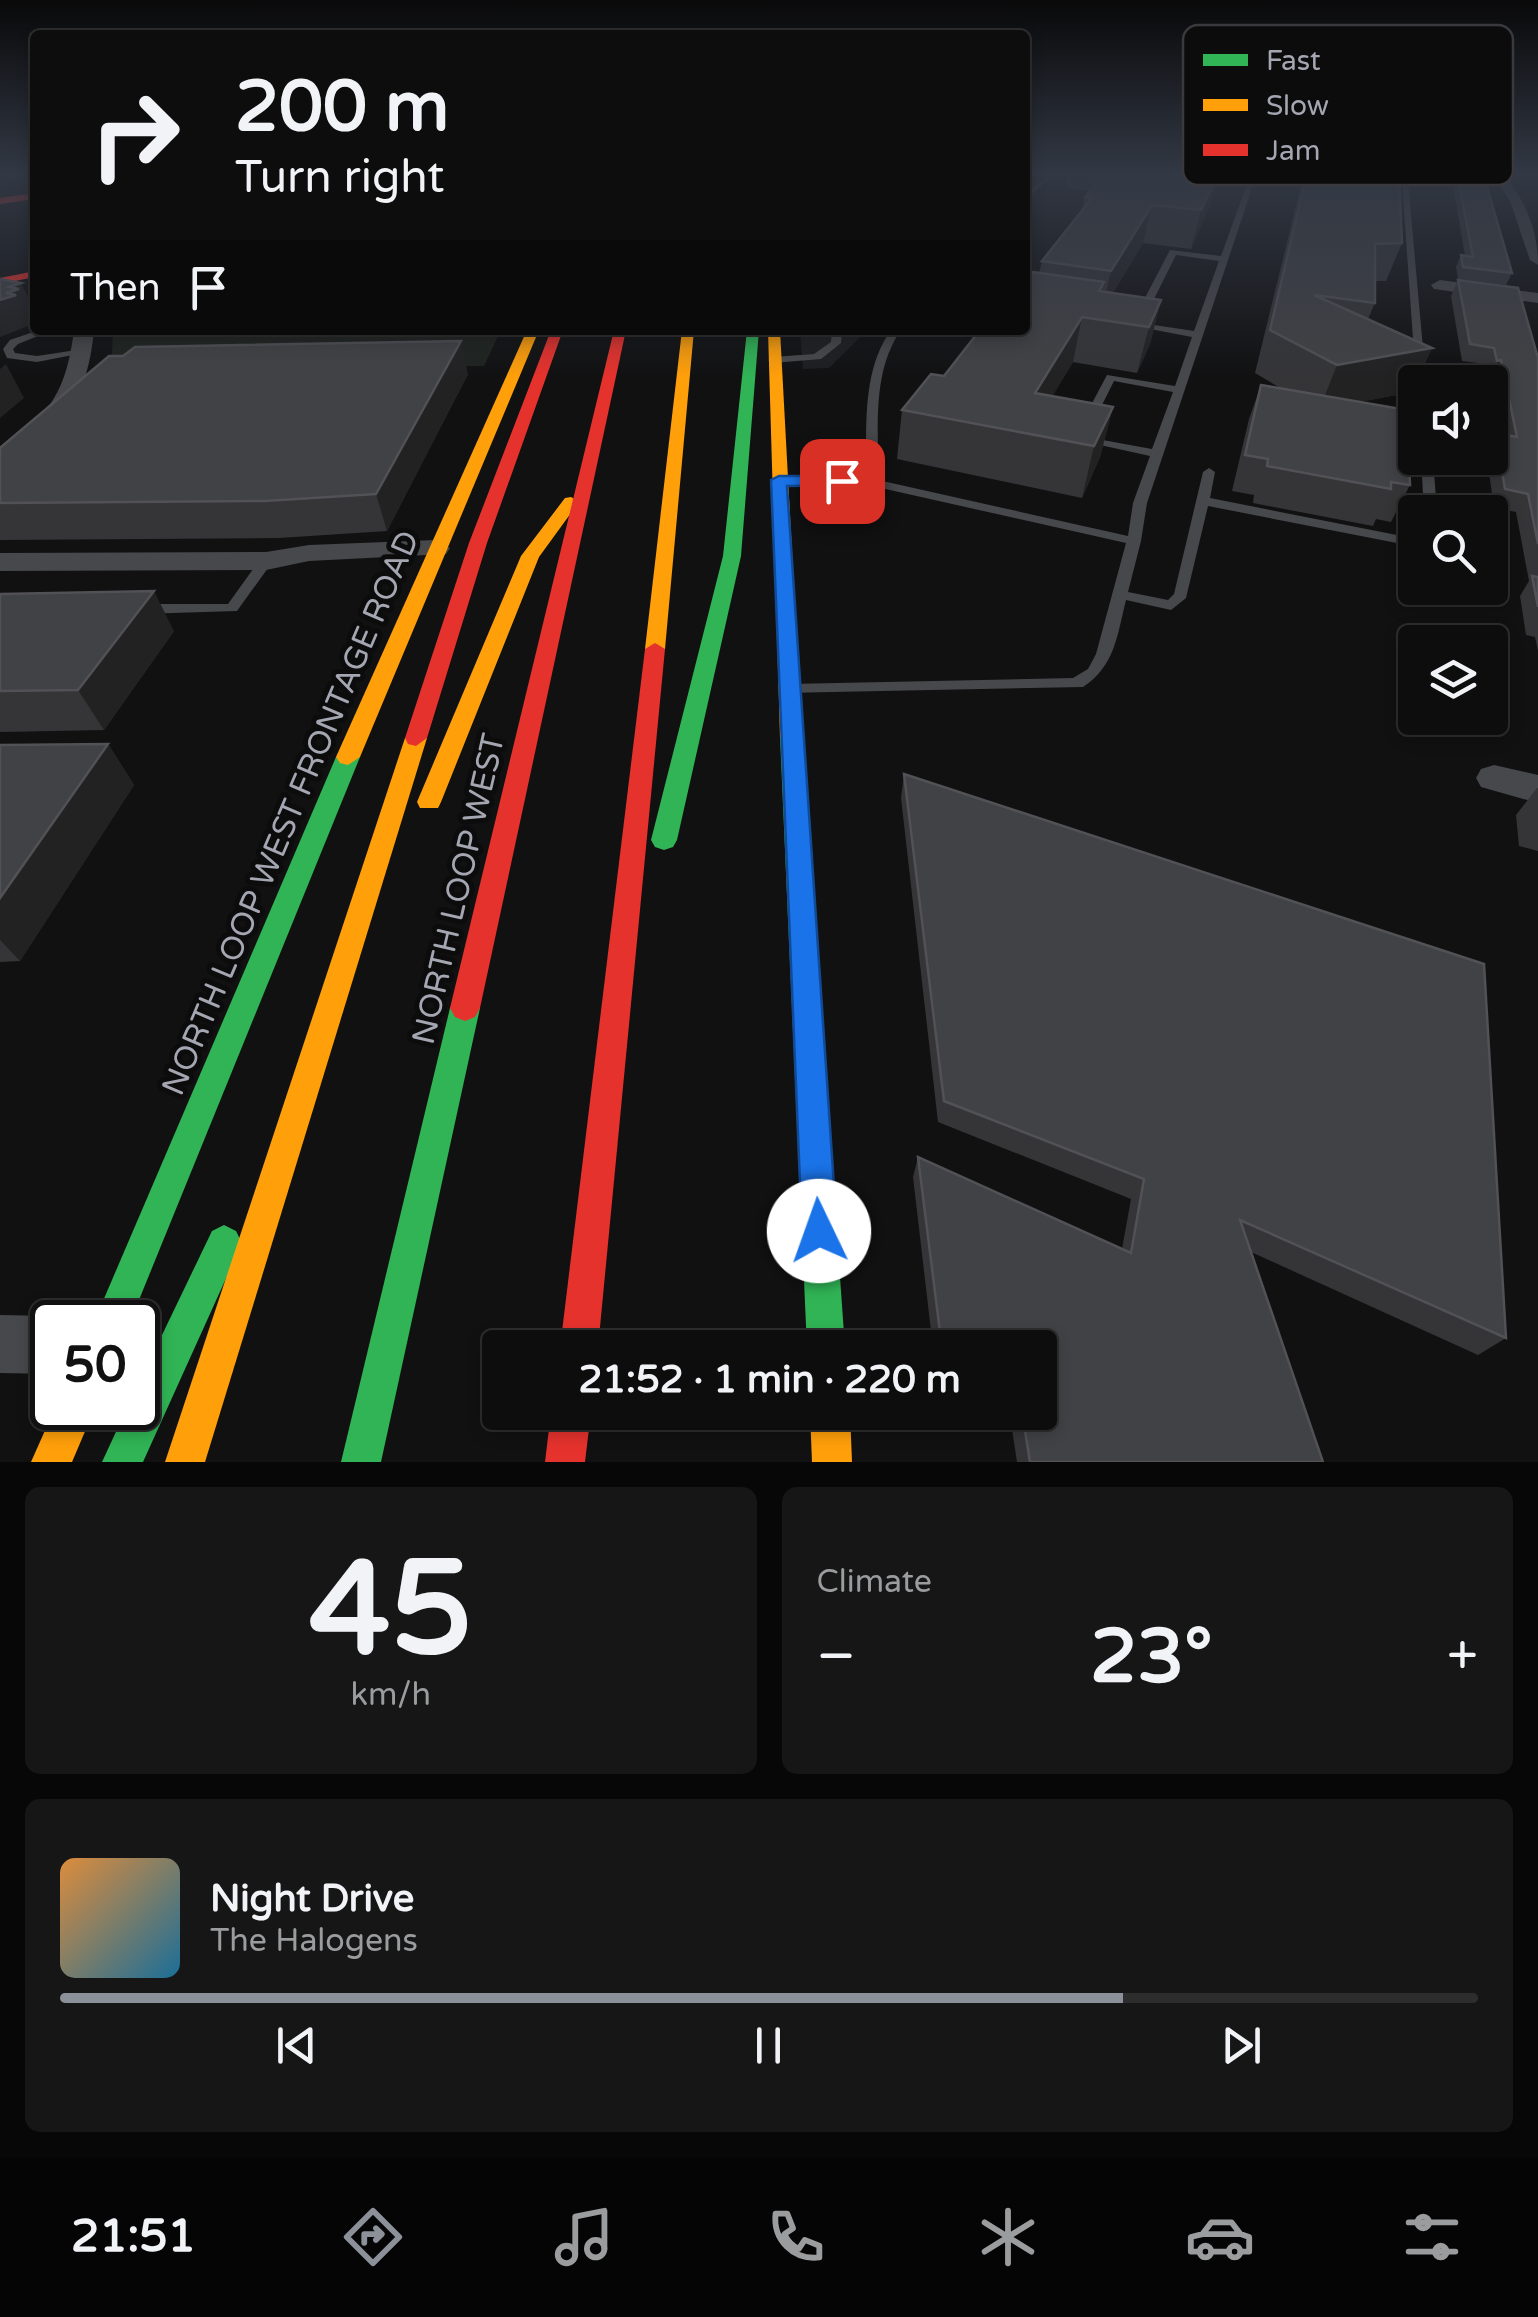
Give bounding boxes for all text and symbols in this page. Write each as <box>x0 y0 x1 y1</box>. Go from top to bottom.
legend <box>1183 25 1513 185</box>
text: Fast <box>1266 44 1321 78</box>
text: 200 m <box>235 66 449 150</box>
icon: right <box>70 70 200 200</box>
text: Slow <box>1266 89 1329 123</box>
text: Jam <box>1266 134 1321 168</box>
text: Turn right <box>235 151 444 205</box>
icon: arrive <box>181 260 236 315</box>
text: Then <box>70 265 161 311</box>
map controls <box>1398 365 1508 735</box>
button: sound <box>1398 365 1508 475</box>
pin <box>800 439 885 524</box>
icon: arrive <box>815 454 870 509</box>
button: search <box>1398 495 1508 605</box>
street label: NORTH LOOP WEST FRONTAGE ROAD <box>154 525 428 1101</box>
button: layers <box>1398 625 1508 735</box>
street label: NORTH LOOP WEST <box>405 730 513 1048</box>
position arrow <box>767 1179 871 1283</box>
speed limit sign: 50 <box>30 1300 160 1430</box>
text: 21:52 · 1 min · 220 m <box>578 1357 961 1403</box>
text: 45 <box>309 1533 472 1689</box>
text: Climate <box>817 1563 932 1601</box>
text: 23° <box>1090 1612 1213 1702</box>
text: − <box>817 1624 856 1690</box>
text: + <box>1447 1624 1478 1690</box>
text: km/h <box>351 1676 431 1714</box>
text: Night Drive <box>210 1876 414 1922</box>
text: The Halogens <box>210 1922 418 1960</box>
icon: previous <box>269 2018 324 2073</box>
icon: pause <box>741 2018 796 2073</box>
icon: next <box>1214 2018 1269 2073</box>
icon: directions <box>338 2202 408 2272</box>
icon: music <box>549 2202 619 2272</box>
icon: phone <box>761 2202 831 2272</box>
icon: climate <box>973 2202 1043 2272</box>
icon: car <box>1185 2202 1255 2272</box>
icon: filters <box>1397 2202 1467 2272</box>
text: 21:51 <box>71 2210 196 2264</box>

